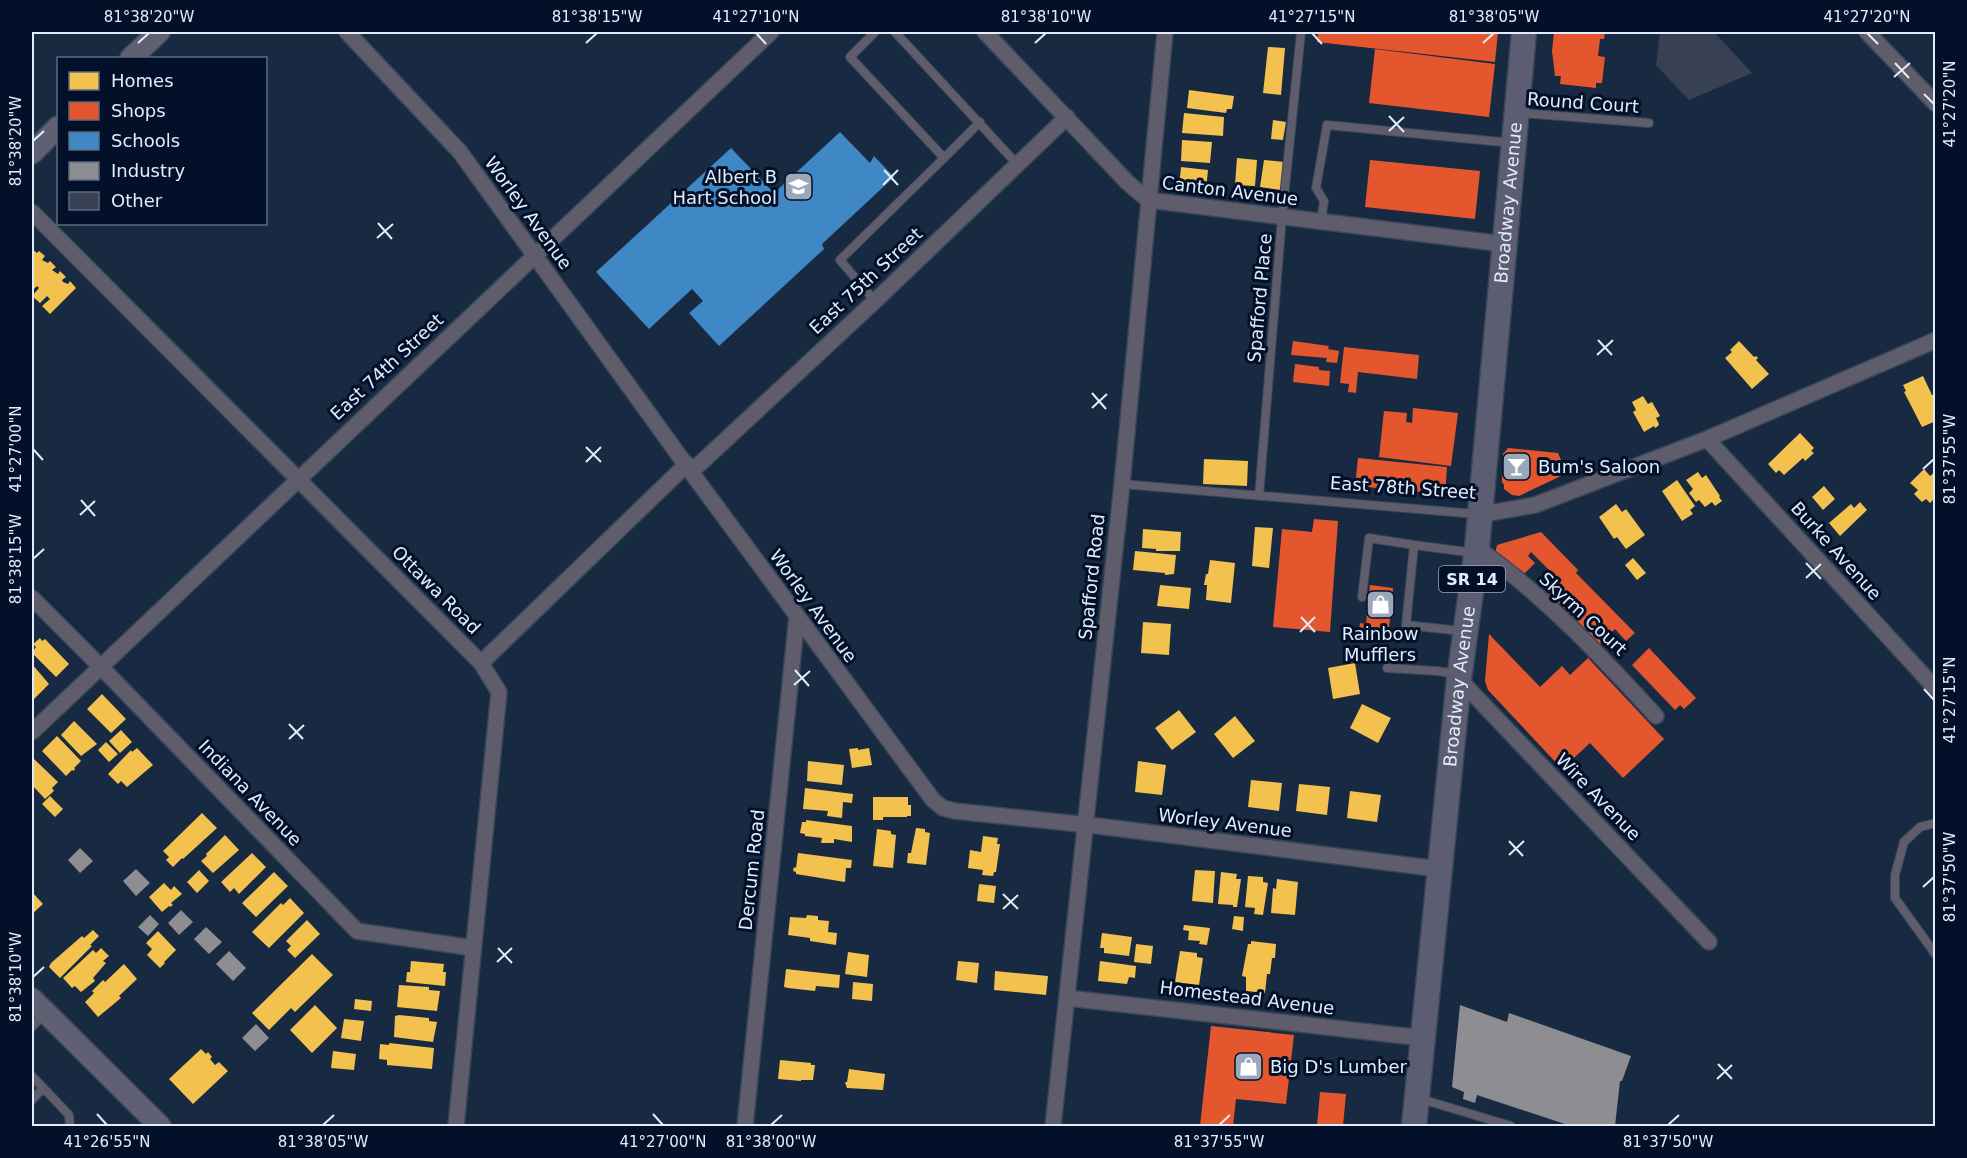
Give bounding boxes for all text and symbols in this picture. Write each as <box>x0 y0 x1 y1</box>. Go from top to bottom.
text: 81°38'20"W <box>104 8 194 26</box>
text: 81°38'15"W <box>552 8 642 26</box>
text: 41°27'10"N <box>712 8 800 26</box>
text: 81°38'10"W <box>1001 8 1091 26</box>
text: 41°27'15"N <box>1268 8 1356 26</box>
text: 81°38'05"W <box>1449 8 1539 26</box>
text: 41°27'20"N <box>1823 8 1911 26</box>
legend <box>57 57 267 225</box>
text: 41°27'20"N <box>1941 60 1959 148</box>
text: Homes <box>111 70 174 91</box>
street label: Round Court <box>1526 88 1640 117</box>
text: 81°38'20"W <box>7 96 25 186</box>
text: Shops <box>111 100 166 121</box>
street label: Broadway Avenue <box>1490 121 1526 284</box>
text: Schools <box>111 130 180 151</box>
street label: Worley Avenue <box>480 152 576 273</box>
text: Industry <box>111 160 185 181</box>
place label: Albert B Hart School <box>672 166 777 208</box>
school or university icon: Albert B Hart School <box>782 171 814 203</box>
street label: Canton Avenue <box>1161 172 1299 209</box>
text: Other <box>111 190 163 211</box>
street label: East 75th Street <box>805 223 926 338</box>
street label: Spafford Place <box>1243 233 1276 363</box>
street label: East 74th Street <box>326 309 447 424</box>
text: 41°27'00"N <box>7 405 25 493</box>
text: 81°37'55"W <box>1941 414 1959 504</box>
bar icon: Bum's Saloon <box>1501 451 1533 483</box>
place label: Bum's Saloon <box>1538 456 1660 477</box>
street label: East 78th Street <box>1329 472 1477 503</box>
street label: Burke Avenue <box>1787 497 1886 604</box>
street label: Spafford Road <box>1074 513 1109 641</box>
text: 81°38'15"W <box>7 514 25 604</box>
street label: Ottawa Road <box>388 541 485 638</box>
street label: Worley Avenue <box>765 545 861 666</box>
road number: SR 14 <box>1439 566 1505 592</box>
street label: Skyrm Court <box>1535 568 1631 659</box>
shop icon: Rainbow Mufflers <box>1364 589 1396 621</box>
street label: Broadway Avenue <box>1439 604 1479 768</box>
place label: Rainbow Mufflers <box>1342 623 1418 665</box>
text: 41°27'15"N <box>1941 656 1959 744</box>
street label: Indiana Avenue <box>194 735 306 850</box>
street label: Wire Avenue <box>1552 749 1645 845</box>
street label: Worley Avenue <box>1157 804 1293 841</box>
street label: Dercum Road <box>735 808 768 932</box>
text: 81°37'50"W <box>1941 832 1959 922</box>
text: 81°38'10"W <box>7 932 25 1022</box>
street label: Homestead Avenue <box>1159 976 1336 1019</box>
shop icon: Big D's Lumber <box>1233 1051 1265 1083</box>
place label: Big D's Lumber <box>1270 1056 1408 1077</box>
text: 41°26'55"N <box>63 1133 151 1151</box>
text: 81°38'05"W <box>278 1133 368 1151</box>
text: 41°27'00"N <box>619 1133 707 1151</box>
text: 81°38'00"W <box>726 1133 816 1151</box>
text: 81°37'55"W <box>1174 1133 1264 1151</box>
text: 81°37'50"W <box>1623 1133 1713 1151</box>

